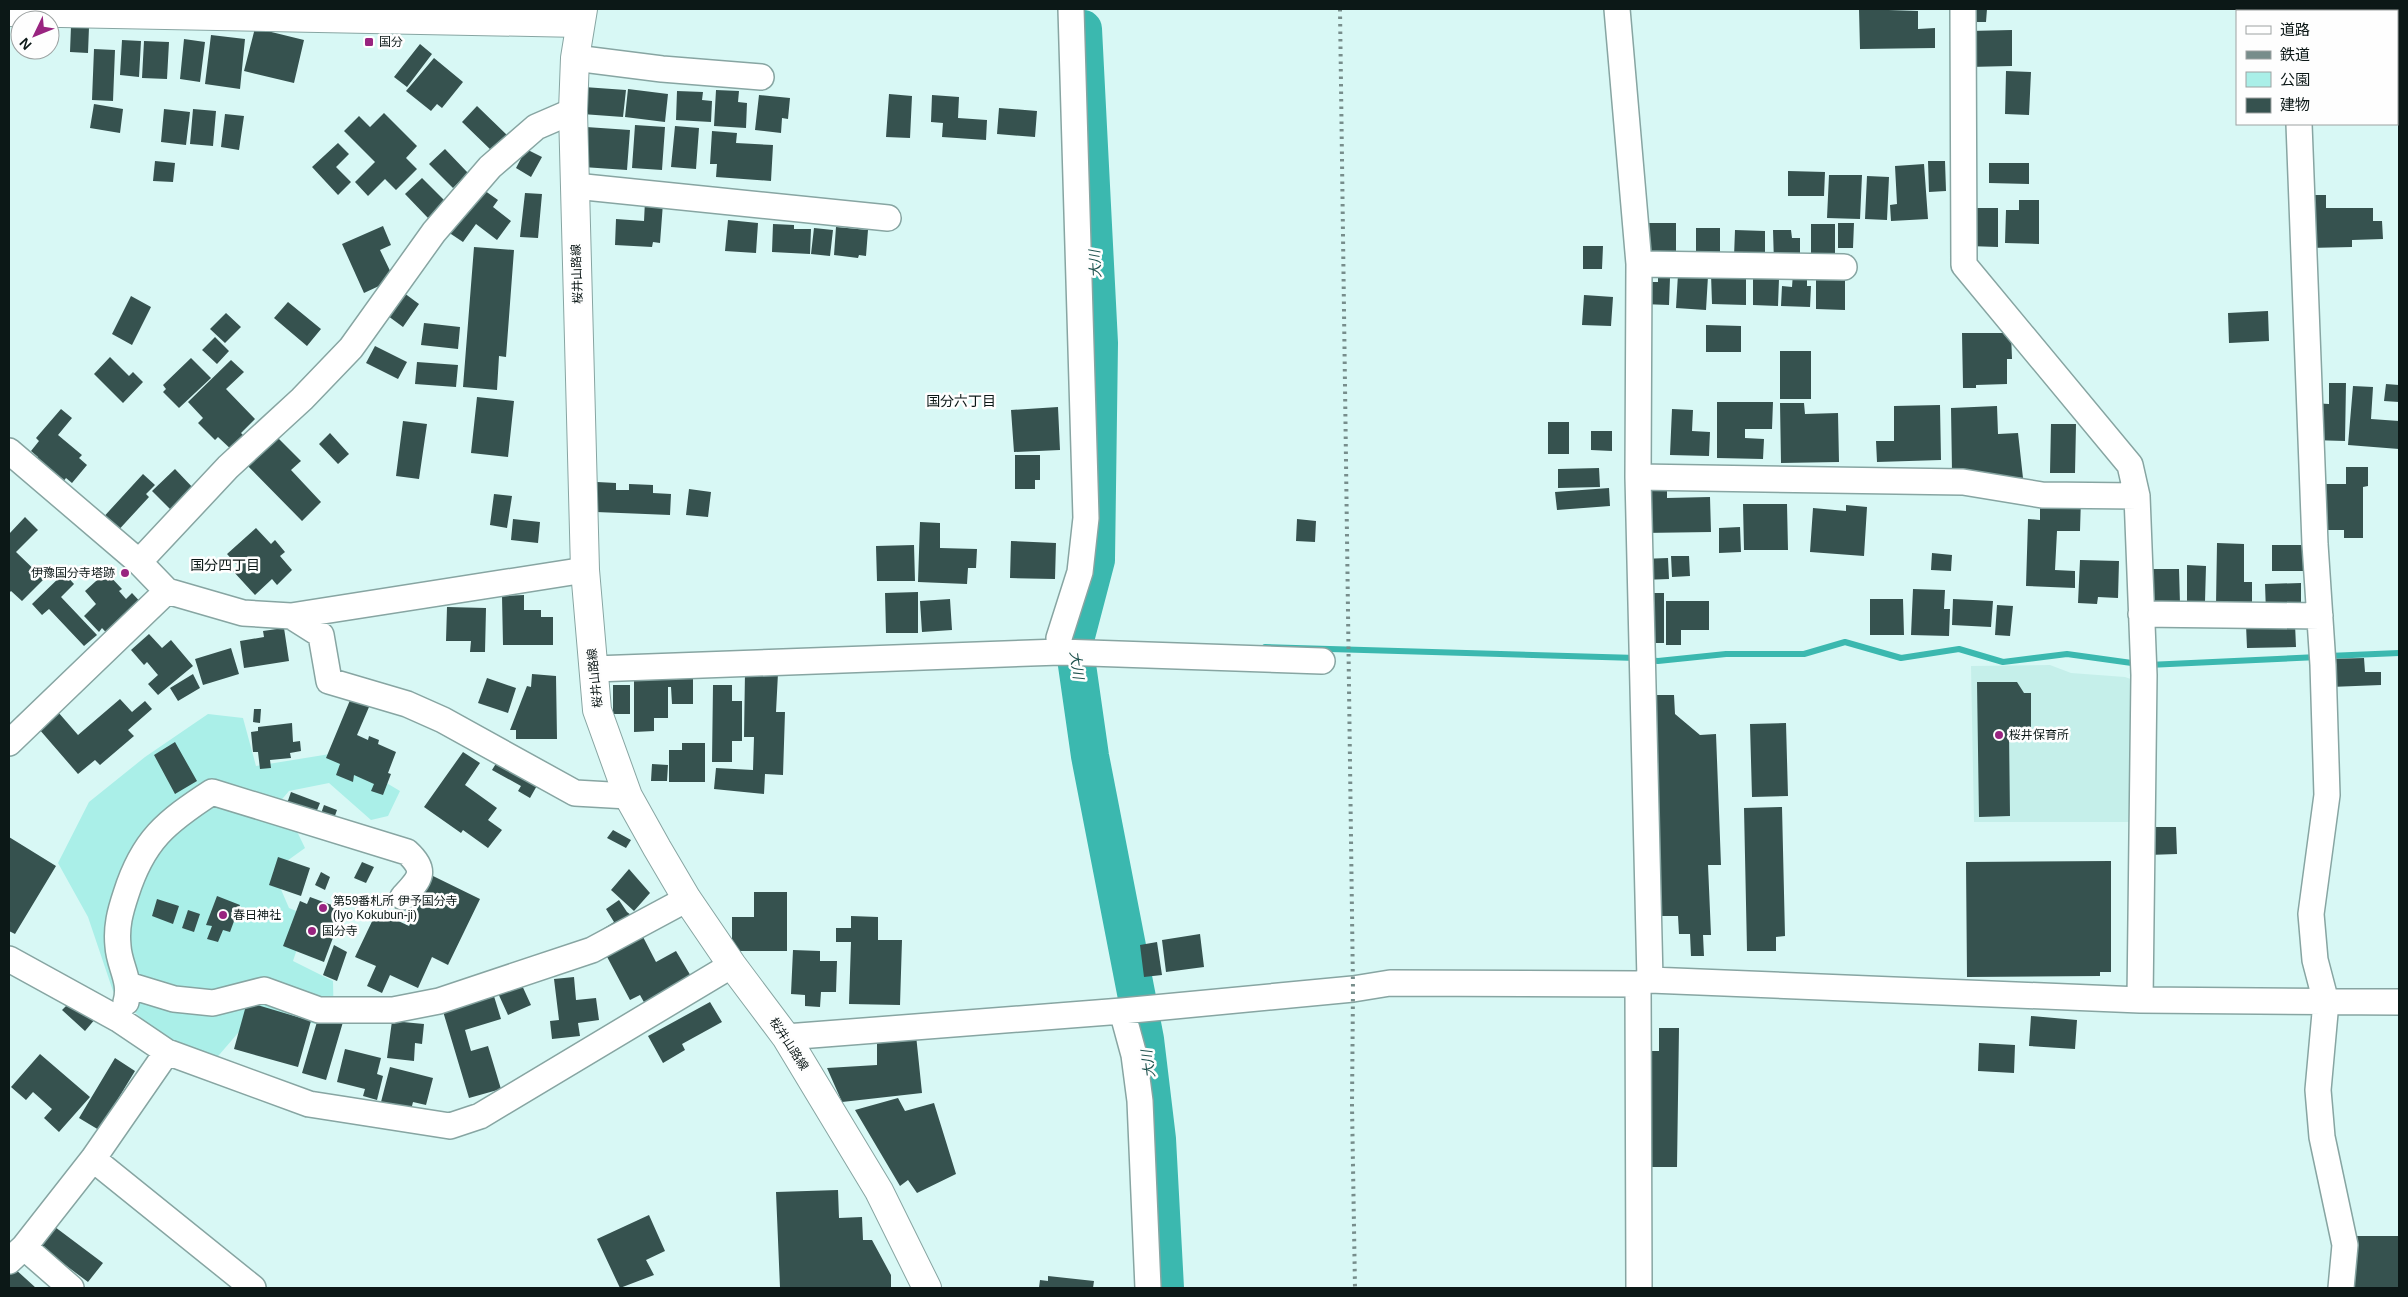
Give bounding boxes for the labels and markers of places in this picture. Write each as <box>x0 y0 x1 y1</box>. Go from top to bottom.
place label: 国分 <box>379 35 403 49</box>
marker: 国分 <box>363 36 375 48</box>
place label: 伊豫国分寺塔跡 <box>31 566 115 580</box>
marker: 伊豫国分寺塔跡 <box>119 567 131 579</box>
place label: 桜井保育所 <box>2009 728 2069 742</box>
marker: 桜井保育所 <box>1993 729 2005 741</box>
place label: 第59番札所 伊予国分寺 (Iyo Kokubun-ji) <box>333 894 458 922</box>
marker: 第59番札所 伊予国分寺 (Iyo Kokubun-ji) <box>317 902 329 914</box>
place label: 春日神社 <box>233 908 281 922</box>
marker: 春日神社 <box>217 909 229 921</box>
place label: 国分寺 <box>322 924 358 938</box>
marker: 国分寺 <box>306 925 318 937</box>

